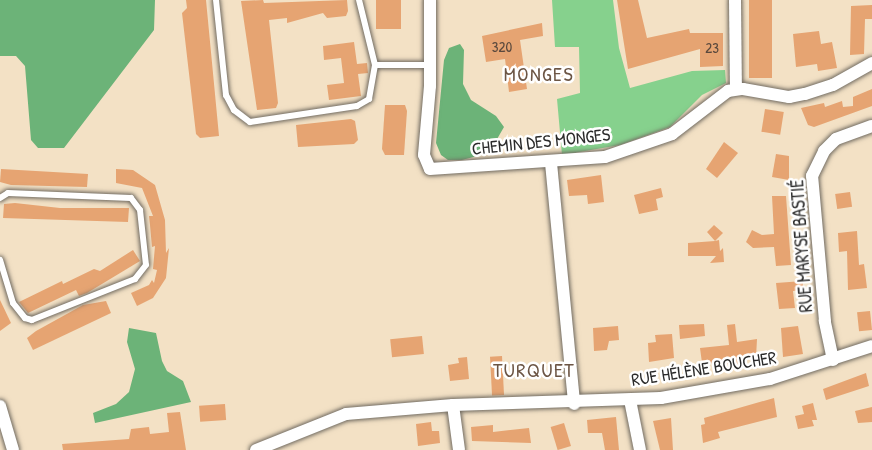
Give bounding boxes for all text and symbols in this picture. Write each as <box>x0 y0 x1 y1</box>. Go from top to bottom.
house number: 320 <box>492 38 512 56</box>
house number: 23 <box>705 39 719 57</box>
district label: MONGES <box>504 61 574 85</box>
street label: CHEMIN DES MONGES <box>471 124 611 160</box>
street label: RUE MARYSE BASTIÉ <box>787 179 817 313</box>
street label: RUE HÉLÈNE BOUCHER <box>630 347 778 391</box>
district label: TURQUET <box>493 357 575 381</box>

